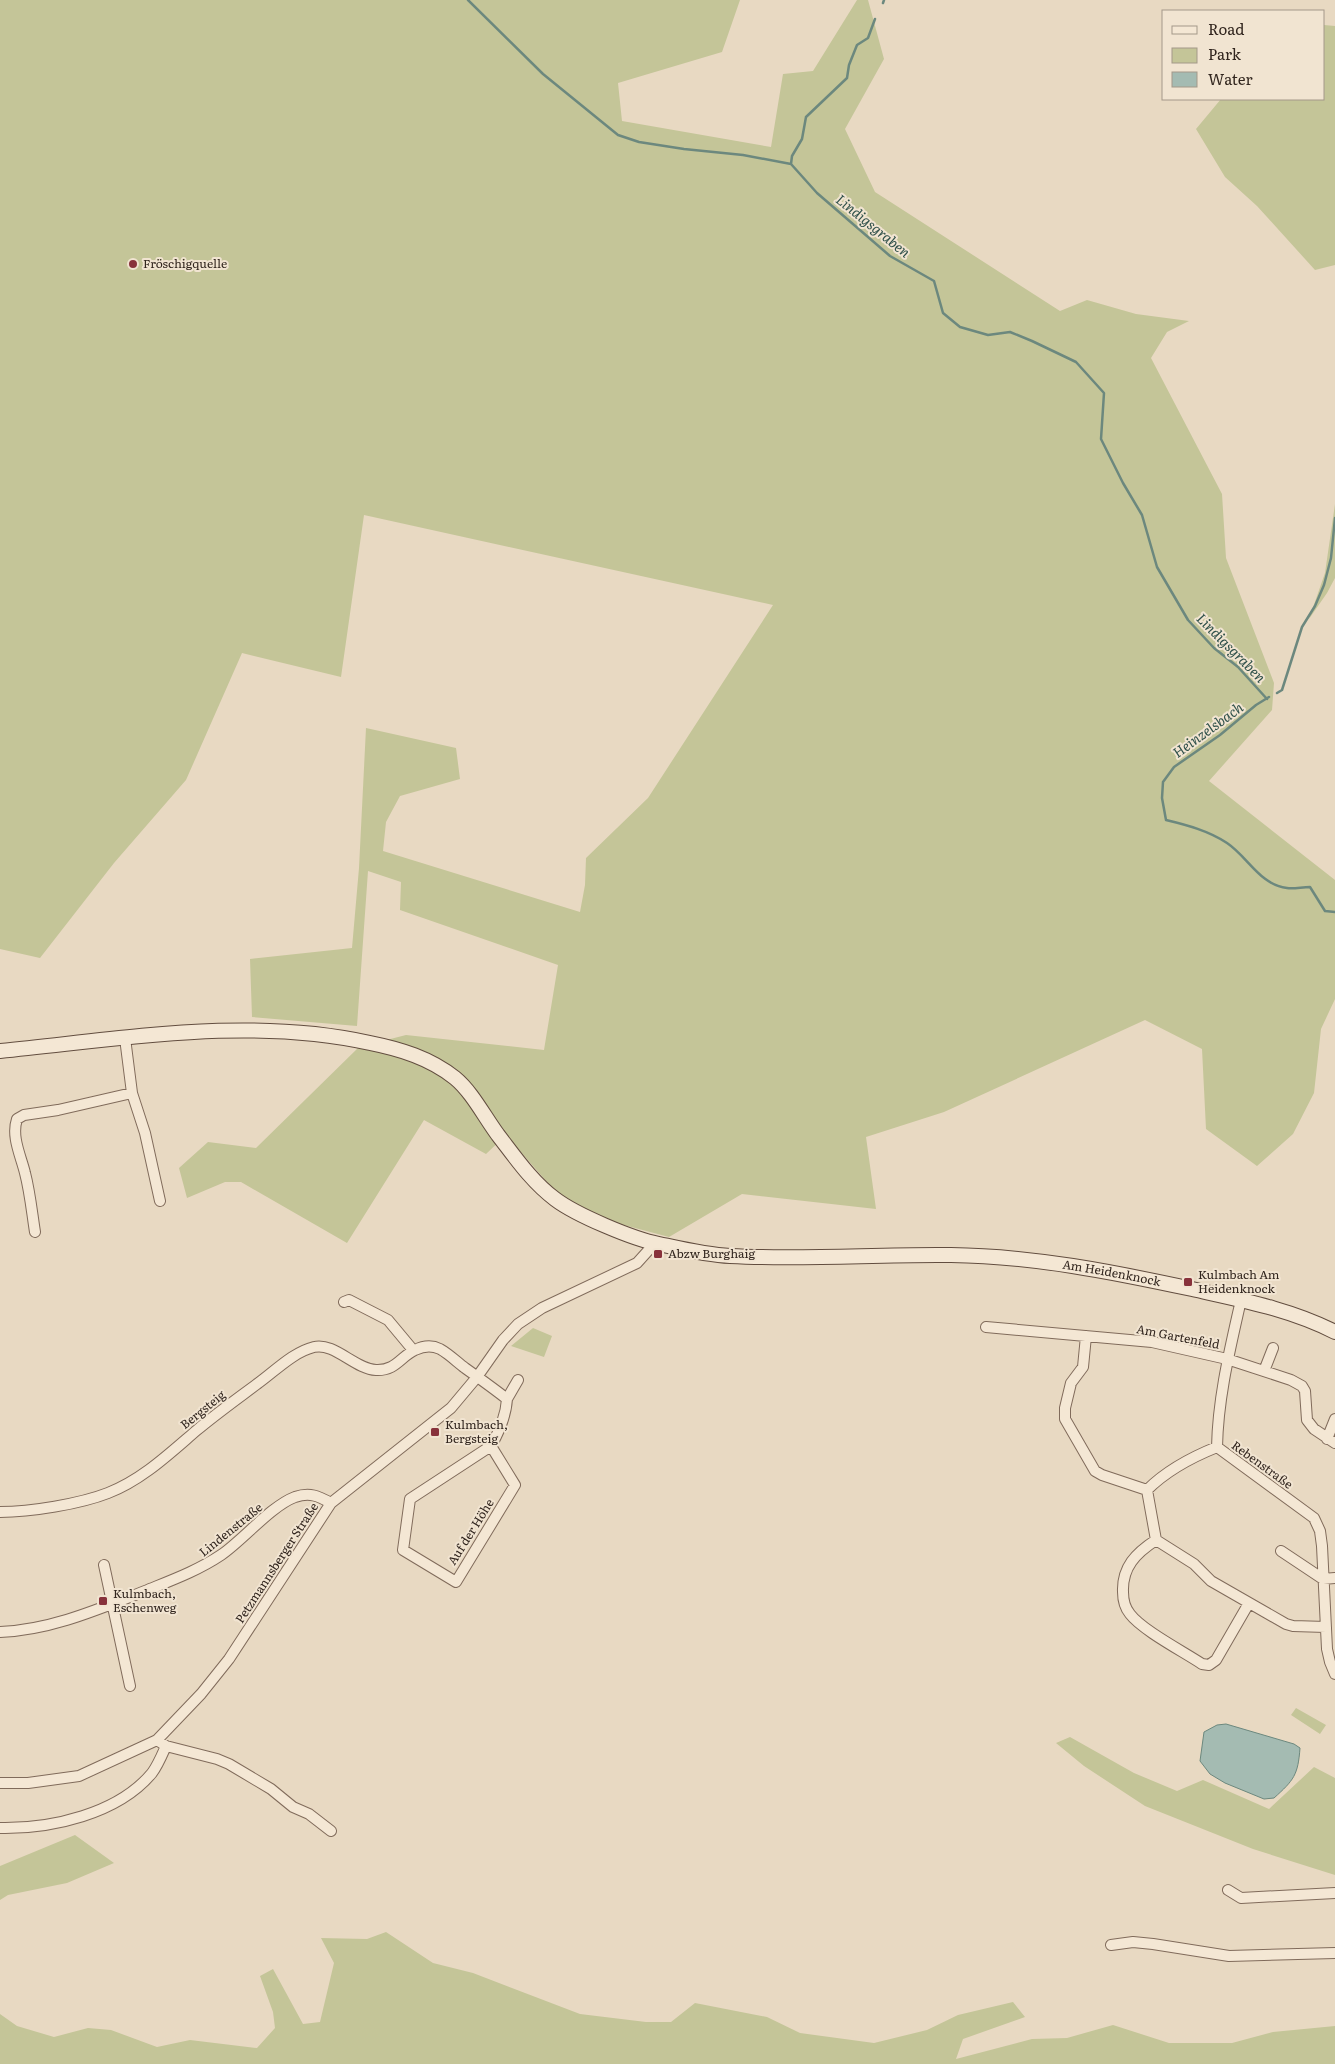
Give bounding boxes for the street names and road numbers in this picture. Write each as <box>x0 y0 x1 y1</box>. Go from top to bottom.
street label: Am Heidenknock <box>1061 1255 1163 1290</box>
street label: Am Gartenfeld <box>1135 1319 1222 1353</box>
street label: Bergsteig <box>176 1385 229 1433</box>
street label: Rebenstraße <box>1228 1436 1297 1493</box>
street label: Auf der Höhe <box>443 1495 498 1568</box>
street label: Lindenstraße <box>195 1498 266 1560</box>
street label: Petzmannsberger Straße <box>230 1499 322 1626</box>

